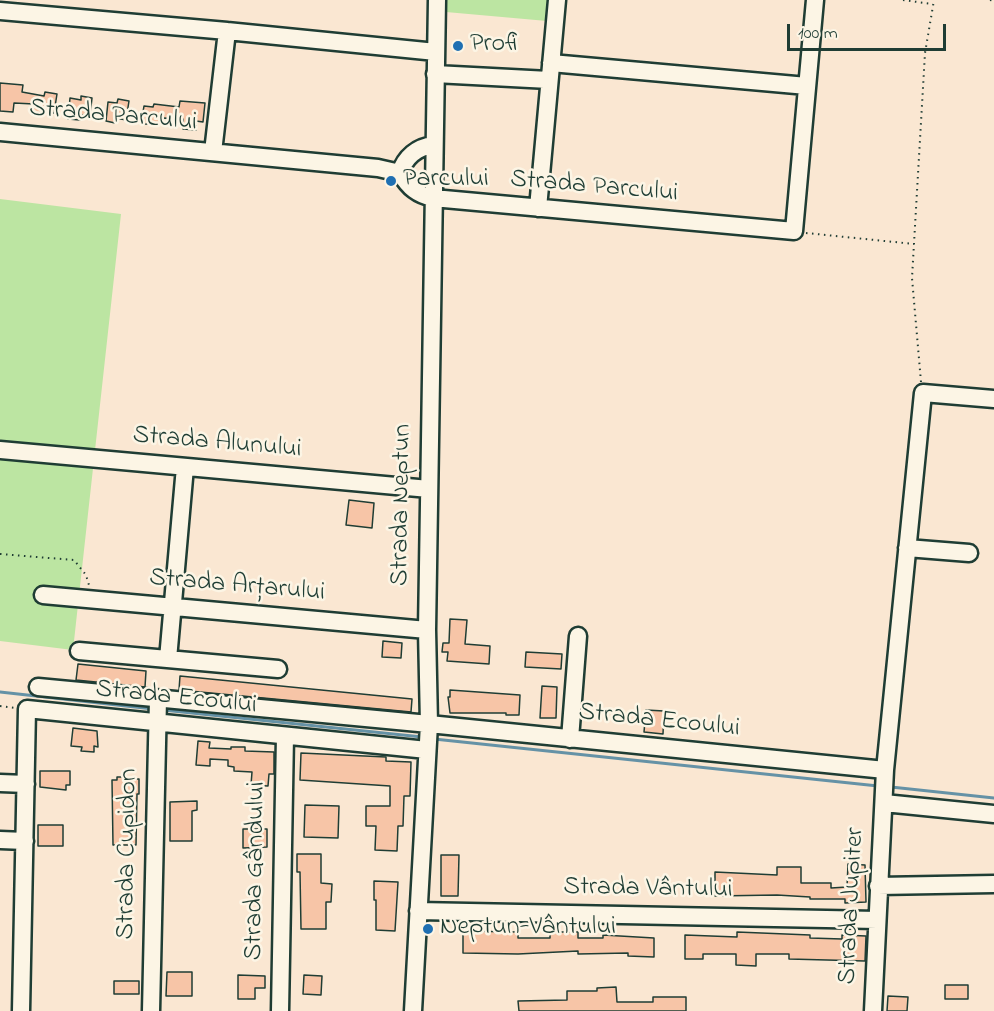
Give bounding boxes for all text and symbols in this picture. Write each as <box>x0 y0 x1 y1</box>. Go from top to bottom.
scale bar <box>790 12 949 50</box>
text: 100 m <box>798 21 838 47</box>
place label: Profi <box>470 30 522 62</box>
marker: Profi <box>451 39 465 53</box>
street label: Strada Parcului <box>28 94 198 140</box>
place label: Parcului <box>403 165 489 197</box>
street label: Strada Parcului <box>509 165 679 211</box>
marker: Parcului <box>384 174 398 188</box>
street label: Strada Alunului <box>131 421 303 467</box>
street label: Strada Neptun <box>386 424 420 586</box>
street label: Strada Arțarului <box>148 564 326 610</box>
street label: Strada Ecoului <box>94 675 258 723</box>
street label: Strada Ecoului <box>577 698 741 746</box>
street label: Strada Cupidon <box>112 768 146 940</box>
street label: Strada Gândului <box>240 781 274 961</box>
street label: Strada Jupiter <box>833 827 873 985</box>
street label: Strada Vântului <box>563 873 733 907</box>
place label: Neptun-Vântului <box>440 913 616 945</box>
marker: Neptun-Vântului <box>421 922 435 936</box>

